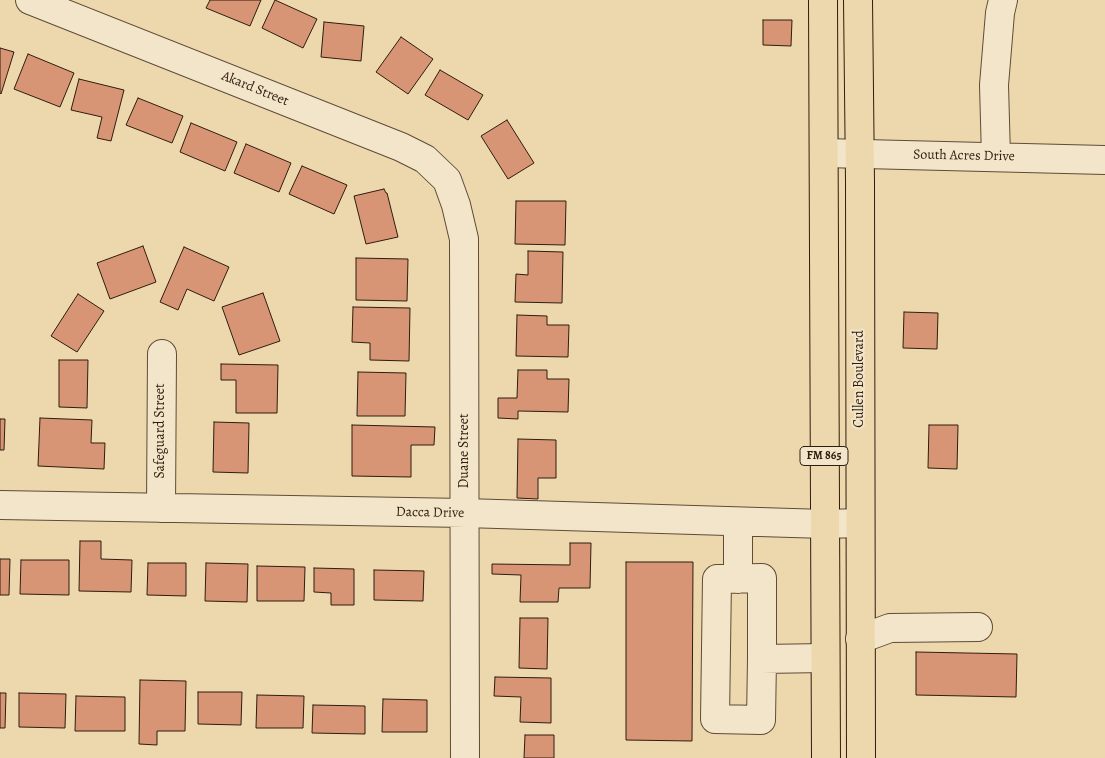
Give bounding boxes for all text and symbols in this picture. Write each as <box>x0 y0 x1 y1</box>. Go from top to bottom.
street label: Akard Street <box>219 68 291 110</box>
street label: South Acres Drive <box>913 147 1015 165</box>
street label: Cullen Boulevard <box>852 330 868 428</box>
street label: Safeguard Street <box>153 383 169 479</box>
street label: Duane Street <box>457 413 473 489</box>
road number: FM 865 <box>800 446 848 466</box>
street label: Dacca Drive <box>396 504 464 522</box>

